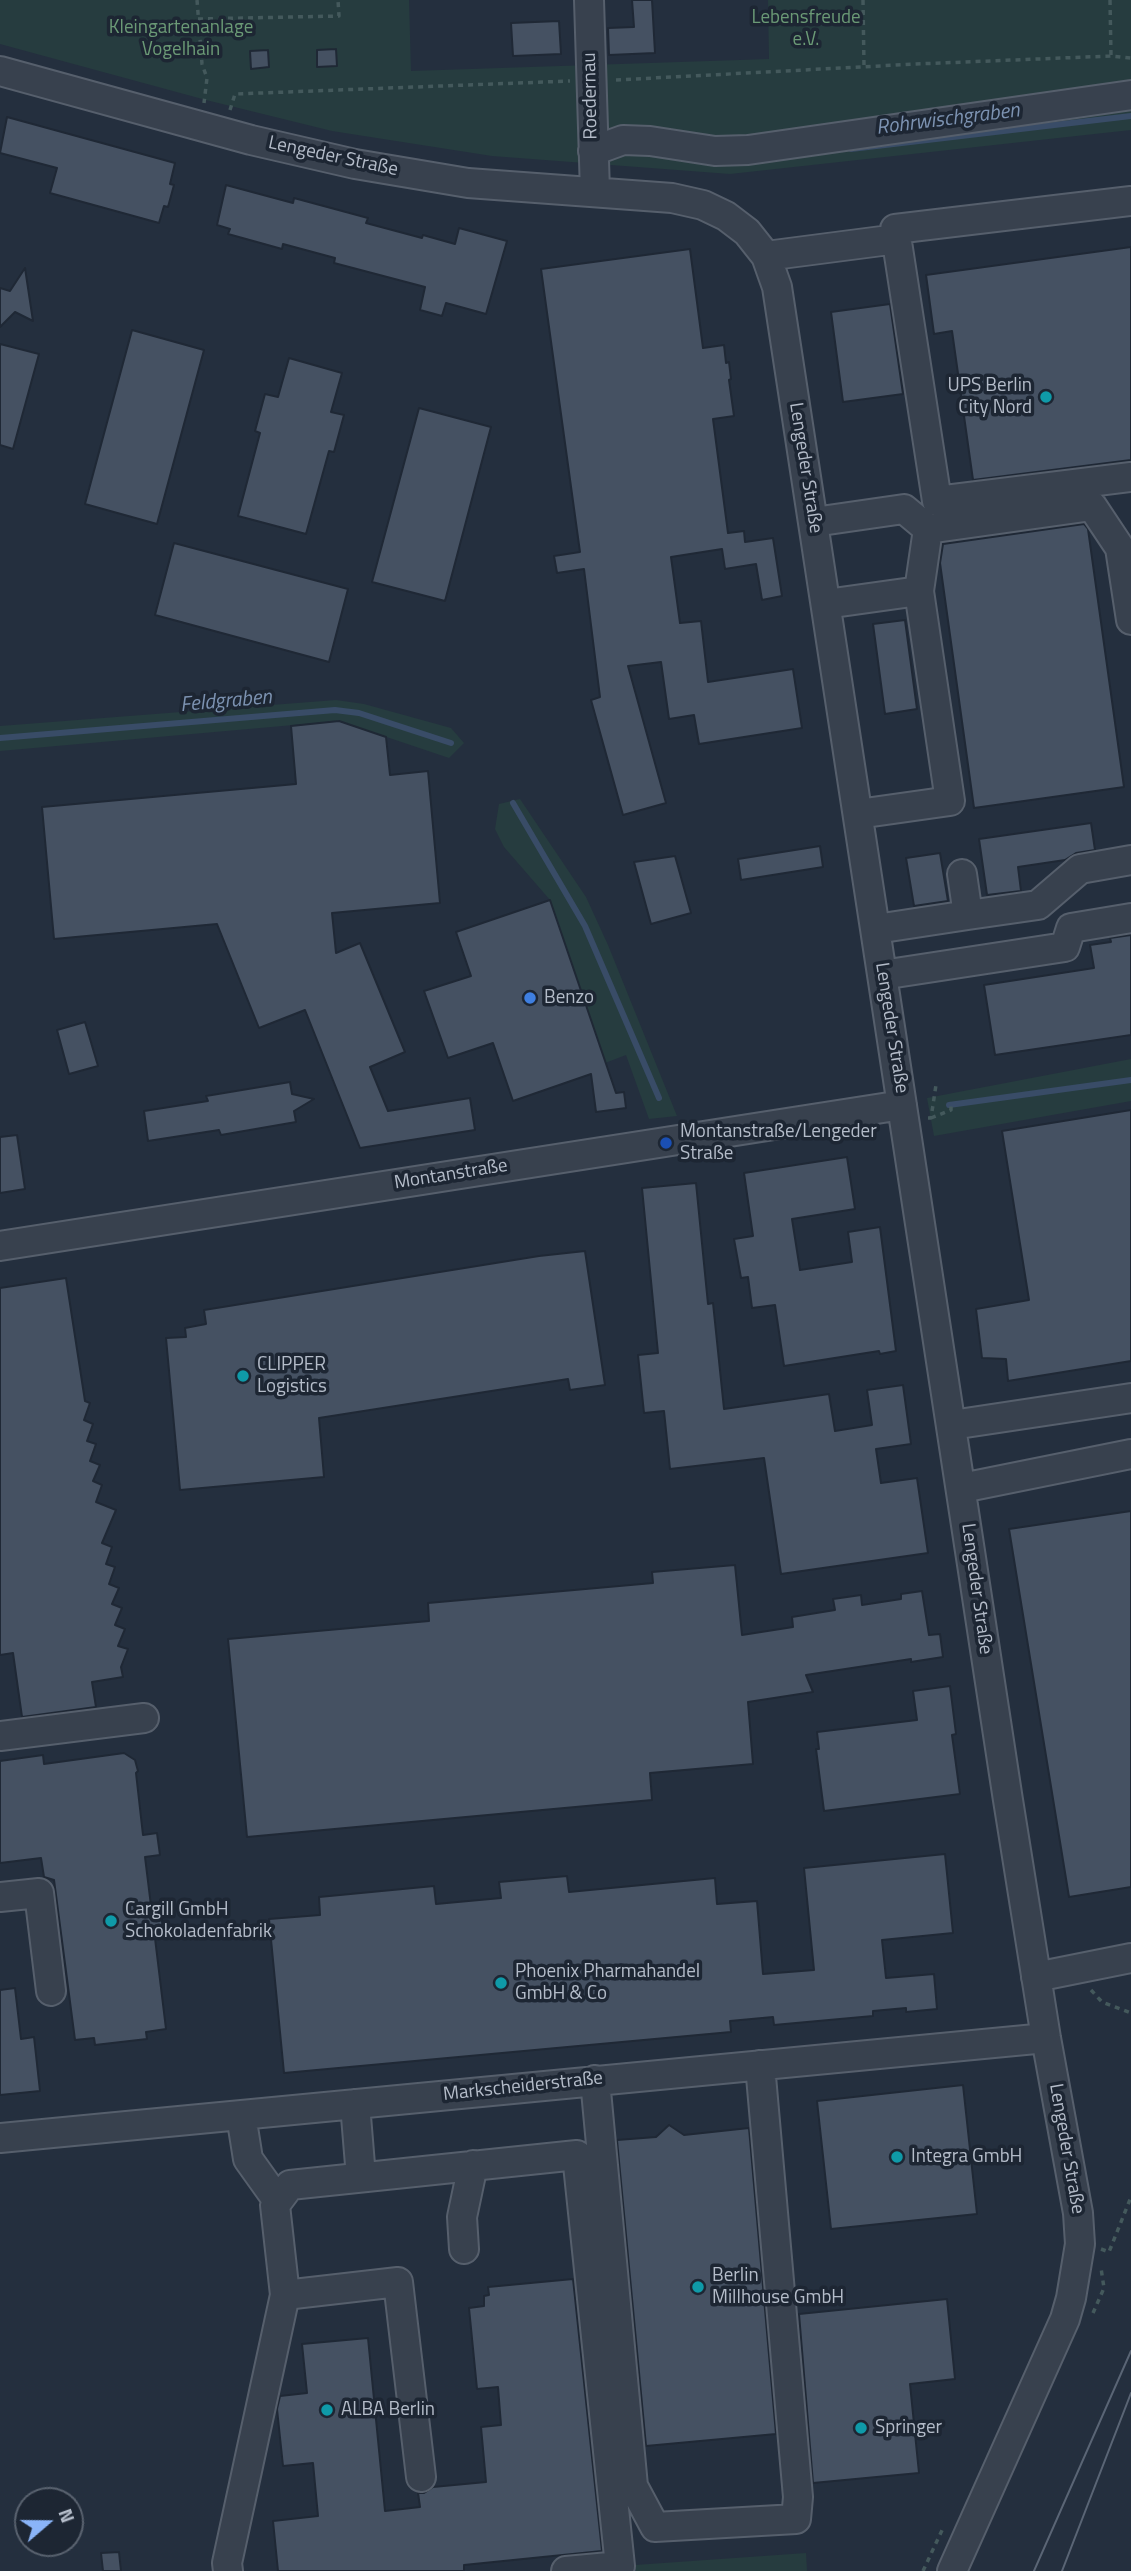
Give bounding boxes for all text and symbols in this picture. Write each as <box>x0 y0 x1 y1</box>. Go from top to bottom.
park label: Lebensfreude e.V. <box>751 7 861 51</box>
park label: Kleingartenanlage Vogelhain <box>109 17 253 61</box>
street label: Roedernau <box>579 52 603 140</box>
water label: Rohrwischgraben <box>875 99 1021 141</box>
street label: Lengeder Straße <box>266 132 400 182</box>
place label: UPS Berlin City Nord <box>947 375 1032 419</box>
marker: UPS Berlin City Nord <box>1038 389 1054 405</box>
street label: Lengeder Straße <box>783 401 827 535</box>
water label: Feldgraben <box>179 685 273 719</box>
street label: Lengeder Straße <box>869 961 913 1095</box>
place label: Benzo <box>544 987 594 1009</box>
marker: Benzo <box>522 990 538 1006</box>
place label: Montanstraße/Lengeder Straße <box>680 1121 877 1165</box>
marker: Montanstraße/Lengeder Straße <box>658 1135 674 1151</box>
street label: Montanstraße <box>393 1155 509 1195</box>
place label: CLIPPER Logistics <box>257 1354 327 1398</box>
marker: CLIPPER Logistics <box>235 1368 251 1384</box>
street label: Lengeder Straße <box>956 1522 996 1656</box>
place label: Cargill GmbH Schokoladenfabrik <box>125 1899 272 1943</box>
marker: Cargill GmbH Schokoladenfabrik <box>103 1913 119 1929</box>
place label: Phoenix Pharmahandel GmbH & Co <box>515 1961 700 2005</box>
marker: Phoenix Pharmahandel GmbH & Co <box>493 1975 509 1991</box>
street label: Markscheiderstraße <box>442 2067 604 2107</box>
street label: Lengeder Straße <box>1043 2082 1089 2216</box>
place label: Integra GmbH <box>911 2146 1022 2168</box>
marker: Integra GmbH <box>889 2149 905 2165</box>
place label: Berlin Millhouse GmbH <box>712 2265 844 2309</box>
marker: Berlin Millhouse GmbH <box>690 2279 706 2295</box>
place label: ALBA Berlin <box>341 2399 435 2421</box>
marker: ALBA Berlin <box>319 2402 335 2418</box>
place label: Springer <box>875 2417 942 2439</box>
marker: Springer <box>853 2420 869 2436</box>
north arrow <box>14 2487 84 2557</box>
text: N <box>51 2504 83 2526</box>

